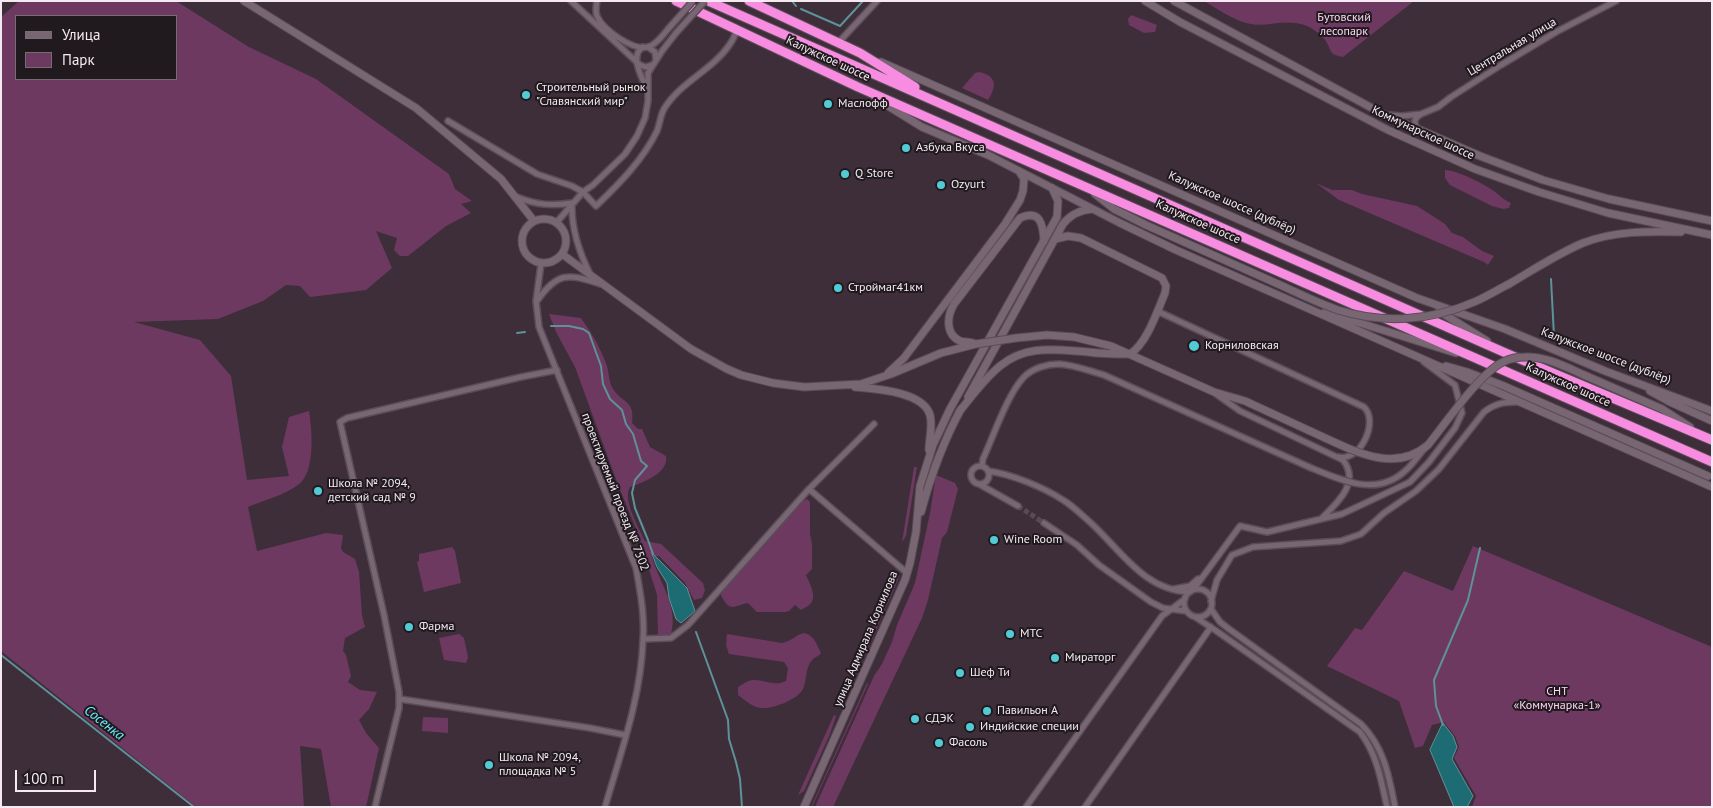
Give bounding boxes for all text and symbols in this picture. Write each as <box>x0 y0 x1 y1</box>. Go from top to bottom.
park label: Бутовский лесопарк <box>1317 11 1371 39</box>
legend <box>15 15 178 80</box>
street label: Центральная улица <box>1465 15 1559 79</box>
text: Улица <box>62 25 100 44</box>
street label: Калужское шоссе <box>784 33 872 85</box>
text: Парк <box>62 50 95 69</box>
place label: Строительный рынок "Славянский мир" <box>536 81 646 109</box>
marker: Строительный рынок "Славянский мир" <box>520 89 532 101</box>
place label: Маслофф <box>838 97 888 111</box>
marker: Маслофф <box>822 98 834 110</box>
street label: Коммунарское шоссе <box>1369 103 1477 163</box>
place label: Азбука Вкуса <box>916 141 985 155</box>
marker: Азбука Вкуса <box>900 142 912 154</box>
place label: Q Store <box>855 167 893 181</box>
marker: Q Store <box>839 168 851 180</box>
street label: Калужское шоссе (дублёр) <box>1166 168 1298 238</box>
place label: Ozyurt <box>951 178 985 192</box>
marker: Ozyurt <box>935 179 947 191</box>
street label: Калужское шоссе <box>1153 197 1243 247</box>
place label: Строймаг41км <box>848 281 923 295</box>
marker: Строймаг41км <box>832 282 844 294</box>
street label: Калужское шоссе (дублёр) <box>1539 325 1673 387</box>
marker: Корниловская <box>1187 339 1201 353</box>
place label: Корниловская <box>1205 339 1279 353</box>
street label: Калужское шоссе <box>1523 360 1613 410</box>
street label: проектируемый проезд № 7502 <box>578 411 652 573</box>
place label: Школа № 2094, детский сад № 9 <box>328 477 416 505</box>
marker: Школа № 2094, детский сад № 9 <box>312 485 324 497</box>
place label: Wine Room <box>1004 533 1062 547</box>
marker: Wine Room <box>988 534 1000 546</box>
street label: улица Адмирала Корнилова <box>831 569 901 709</box>
place label: Фарма <box>419 620 454 634</box>
marker: Фарма <box>403 621 415 633</box>
place label: МТС <box>1020 627 1042 641</box>
marker: МТС <box>1004 628 1016 640</box>
place label: Мираторг <box>1065 651 1115 665</box>
marker: Мираторг <box>1049 652 1061 664</box>
place label: Шеф Ти <box>970 666 1010 680</box>
marker: Шеф Ти <box>954 667 966 679</box>
park label: СНТ «Коммунарка-1» <box>1514 685 1600 713</box>
water label: Сосенка <box>81 702 127 744</box>
place label: Павильон А <box>997 704 1058 718</box>
marker: Павильон А <box>981 705 993 717</box>
place label: СДЭК <box>925 712 954 726</box>
marker: СДЭК <box>909 713 921 725</box>
place label: Индийские специи <box>980 720 1079 734</box>
marker: Индийские специи <box>964 721 976 733</box>
place label: Фасоль <box>949 736 987 750</box>
marker: Фасоль <box>933 737 945 749</box>
place label: Школа № 2094, площадка № 5 <box>499 751 581 779</box>
marker: Школа № 2094, площадка № 5 <box>483 759 495 771</box>
scale bar <box>18 760 99 792</box>
text: 100 m <box>23 769 64 788</box>

